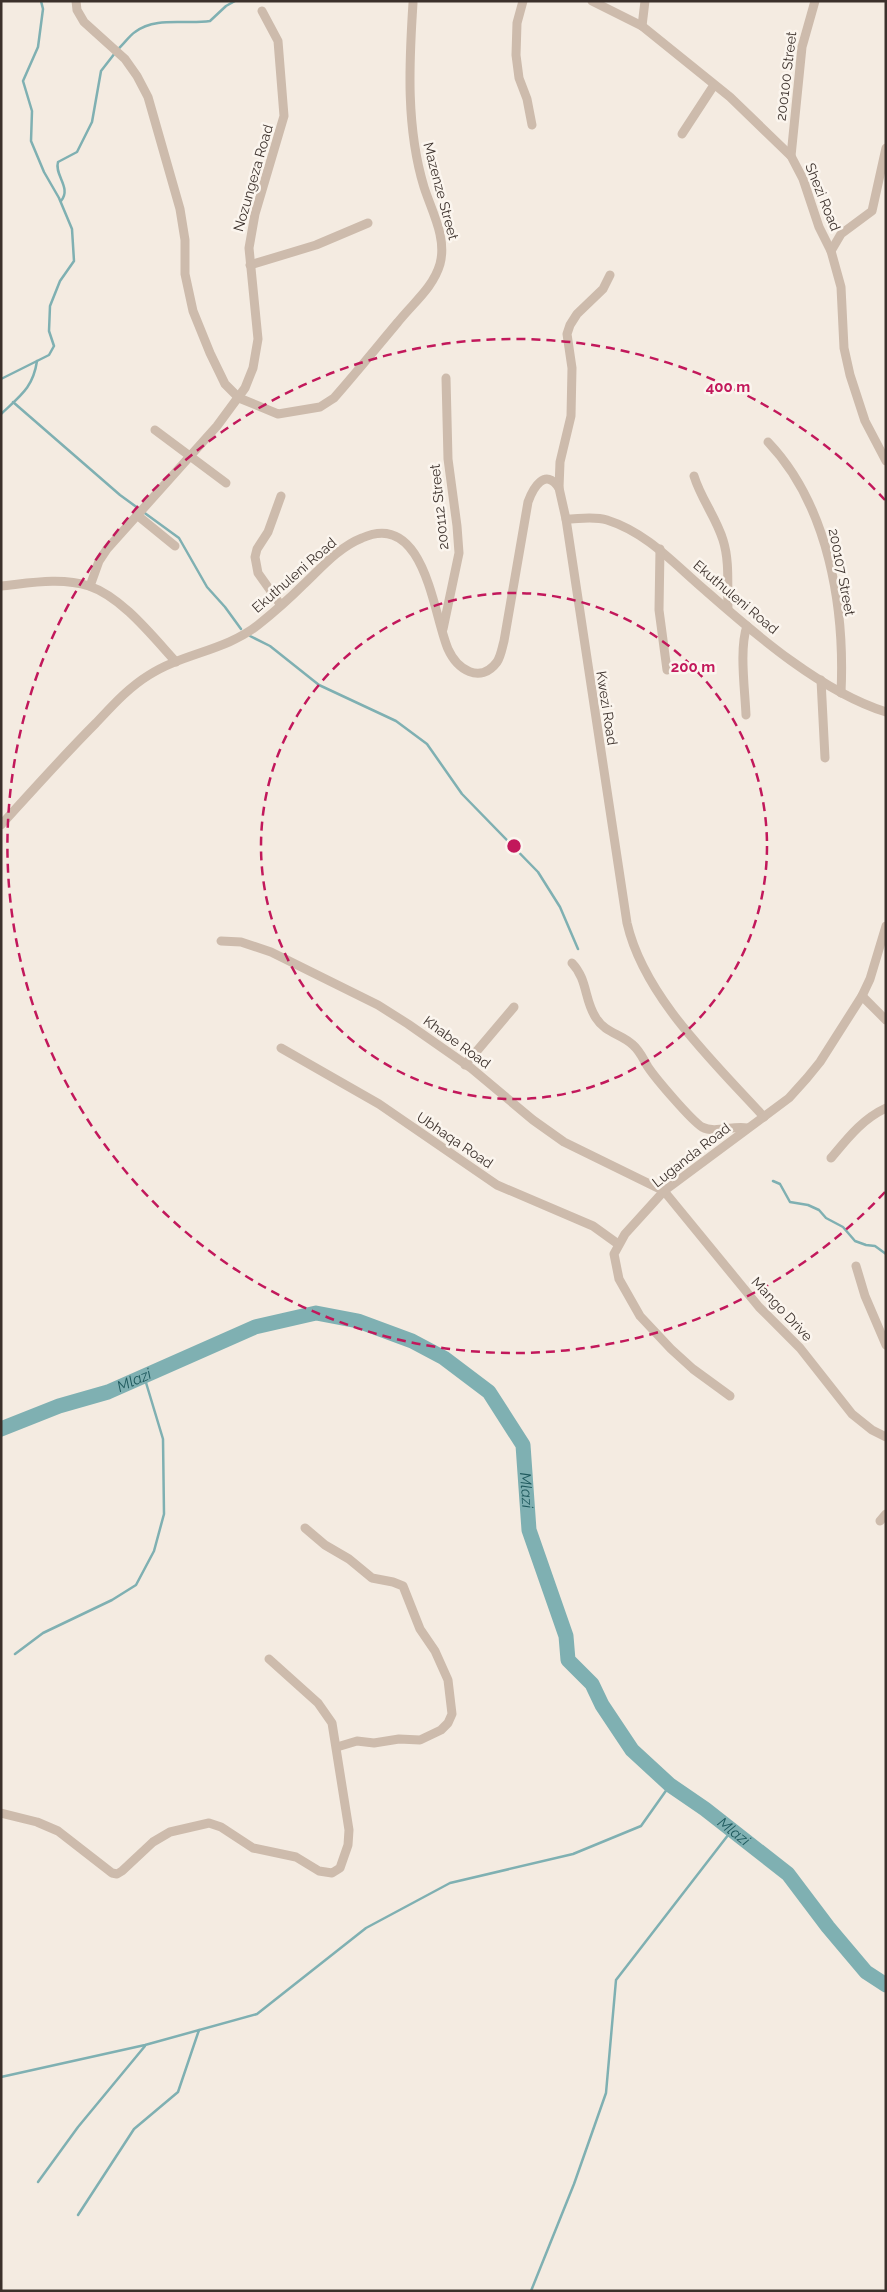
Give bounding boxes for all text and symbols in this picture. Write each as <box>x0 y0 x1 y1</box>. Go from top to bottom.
street label: 200100 Street <box>773 30 799 122</box>
street label: Nozungeza Road <box>230 123 276 233</box>
street label: Mazenze Street <box>420 140 462 242</box>
street label: Shezi Road <box>802 161 844 233</box>
text: 400 m <box>706 378 750 396</box>
street label: 200112 Street <box>427 463 451 551</box>
street label: 200107 Street <box>826 527 858 617</box>
street label: Ekuthuleni Road <box>249 534 339 616</box>
street label: Ekuthuleni Road <box>690 557 782 637</box>
text: 200 m <box>671 658 715 676</box>
street label: Kwezi Road <box>593 670 621 746</box>
centre of rings <box>505 837 523 855</box>
street label: Khabe Road <box>420 1012 494 1072</box>
street label: Ubhaqa Road <box>414 1109 496 1171</box>
street label: Luganda Road <box>649 1120 733 1190</box>
street label: Mango Drive <box>748 1274 816 1344</box>
water label: Mlazi <box>114 1365 155 1396</box>
water label: Mlazi <box>516 1472 536 1510</box>
water label: Mlazi <box>714 1813 754 1850</box>

